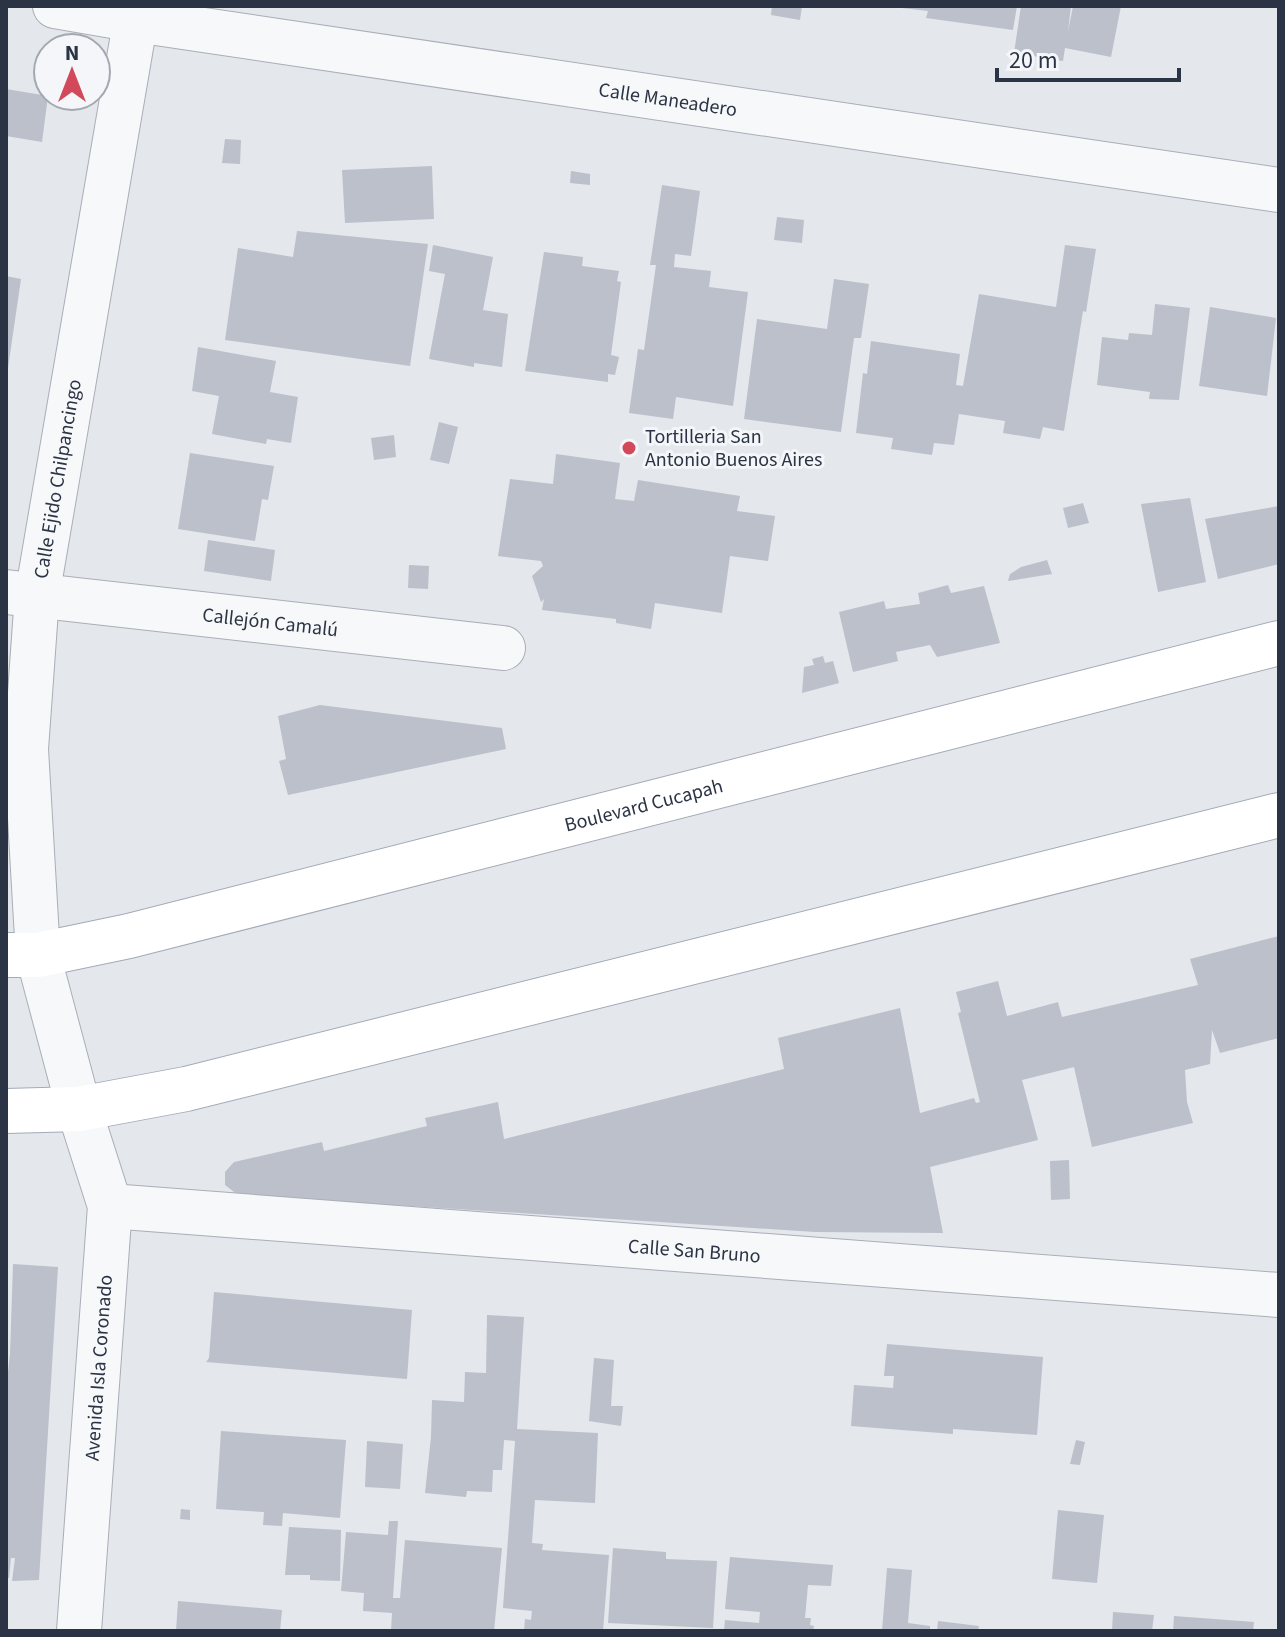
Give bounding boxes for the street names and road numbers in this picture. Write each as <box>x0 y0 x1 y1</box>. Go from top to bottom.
street label: Calle Maneadero <box>597 76 739 124</box>
street label: Calle Ejido Chilpancingo <box>27 377 89 581</box>
street label: Callejón Camalú <box>201 601 340 644</box>
street label: Boulevard Cucapah <box>562 772 726 839</box>
street label: Calle San Bruno <box>627 1232 762 1270</box>
street label: Avenida Isla Coronado <box>78 1274 120 1462</box>

